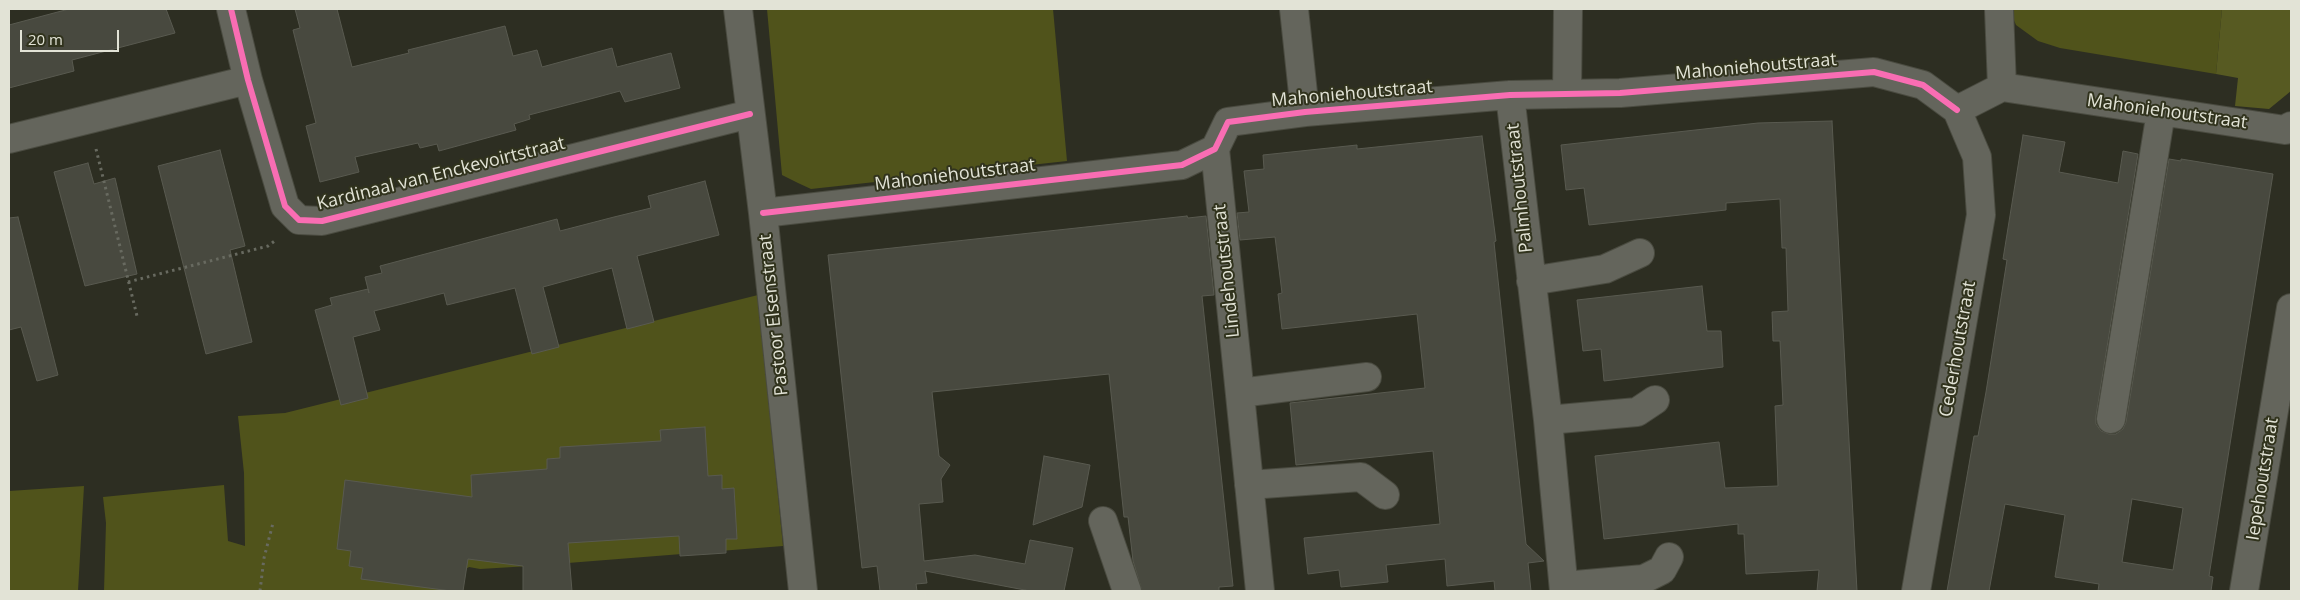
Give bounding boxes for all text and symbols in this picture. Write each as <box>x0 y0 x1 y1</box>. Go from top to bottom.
scale bar <box>22 20 121 52</box>
text: 20 m <box>28 29 63 49</box>
street label: Mahoniehoutstraat <box>1674 49 1838 85</box>
street label: Mahoniehoutstraat <box>1270 76 1434 112</box>
street label: Mahoniehoutstraat <box>2085 90 2249 134</box>
street label: Palmhoutstraat <box>1502 122 1538 254</box>
street label: Kardinaal van Enckevoirtstraat <box>315 133 567 215</box>
street label: Mahoniehoutstraat <box>873 154 1037 196</box>
street label: Lindehoutstraat <box>1209 203 1245 339</box>
street label: Pastoor Elsenstraat <box>755 233 793 397</box>
street label: Cederhoutstraat <box>1935 279 1981 419</box>
street label: Iepehoutstraat <box>2243 416 2283 542</box>

